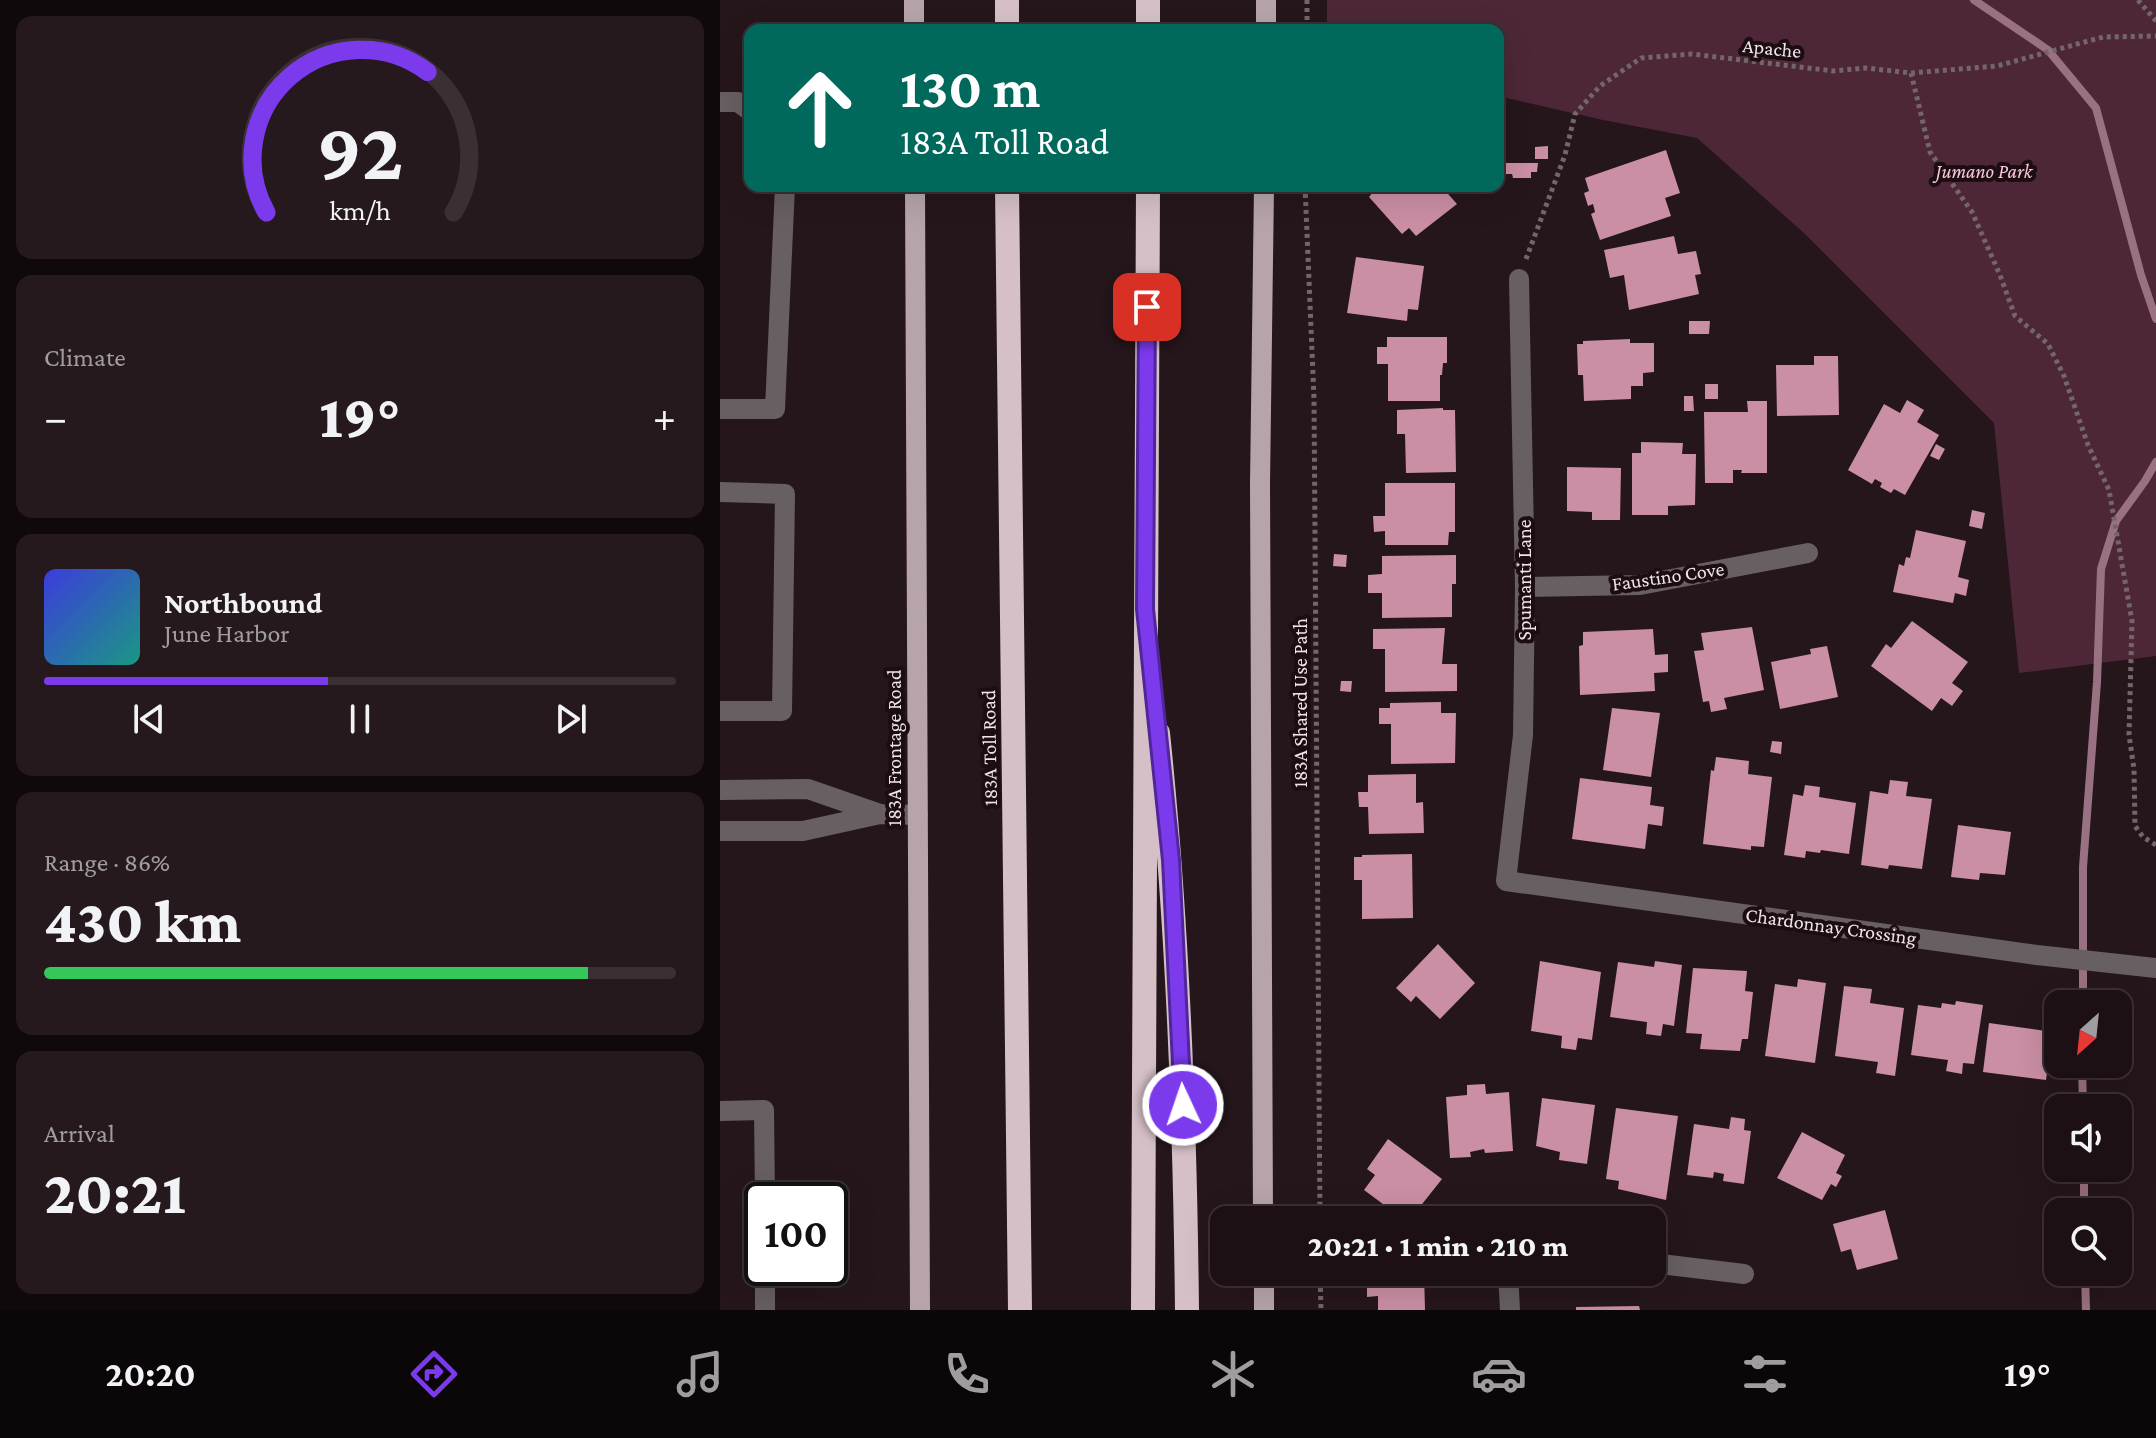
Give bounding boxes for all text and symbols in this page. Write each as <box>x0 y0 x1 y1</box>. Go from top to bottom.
street label: Apache <box>1741 34 1803 63</box>
icon: ahead <box>768 56 872 160</box>
text: 130 m <box>900 57 1041 119</box>
text: 92 <box>317 104 403 197</box>
text: 183A Toll Road <box>900 122 1109 162</box>
park label: Jumano Park <box>1932 160 2034 183</box>
text: km/h <box>329 195 391 227</box>
pin <box>1113 273 1181 341</box>
icon: arrive <box>1125 285 1169 329</box>
text: Climate <box>44 343 126 372</box>
text: 19° <box>319 383 401 450</box>
text: − <box>44 393 67 441</box>
text: + <box>653 393 676 441</box>
street label: Spumanti Lane <box>1513 519 1536 640</box>
street label: Faustino Cove <box>1611 557 1726 595</box>
text: Northbound <box>164 586 322 619</box>
street label: 183A Shared Use Path <box>1289 618 1311 788</box>
text: June Harbor <box>164 619 290 648</box>
street label: 183A Frontage Road <box>883 669 906 826</box>
street label: 183A Toll Road <box>977 689 1001 806</box>
icon: previous <box>127 697 171 741</box>
icon: pause <box>338 697 382 741</box>
icon: next <box>549 697 593 741</box>
text: Range · 86% <box>44 848 170 877</box>
text: 430 km <box>44 888 241 955</box>
street label: Chardonnay Crossing <box>1744 903 1918 950</box>
north arrow <box>2044 990 2132 1078</box>
map controls <box>2044 990 2132 1286</box>
position arrow <box>1141 1063 1225 1147</box>
button: sound <box>2044 1094 2132 1182</box>
text: Arrival <box>44 1119 115 1148</box>
text: 20:21 <box>44 1159 186 1226</box>
speed limit sign: 100 <box>744 1182 848 1286</box>
button: search <box>2044 1198 2132 1286</box>
text: 20:21 · 1 min · 210 m <box>1308 1229 1568 1262</box>
icon: directions <box>406 1346 462 1402</box>
icon: music <box>672 1346 728 1402</box>
icon: phone <box>939 1346 995 1402</box>
icon: climate <box>1205 1346 1261 1402</box>
icon: car <box>1471 1346 1527 1402</box>
icon: filters <box>1737 1346 1793 1402</box>
text: 20:20 <box>105 1354 196 1394</box>
text: 19° <box>2004 1354 2051 1394</box>

